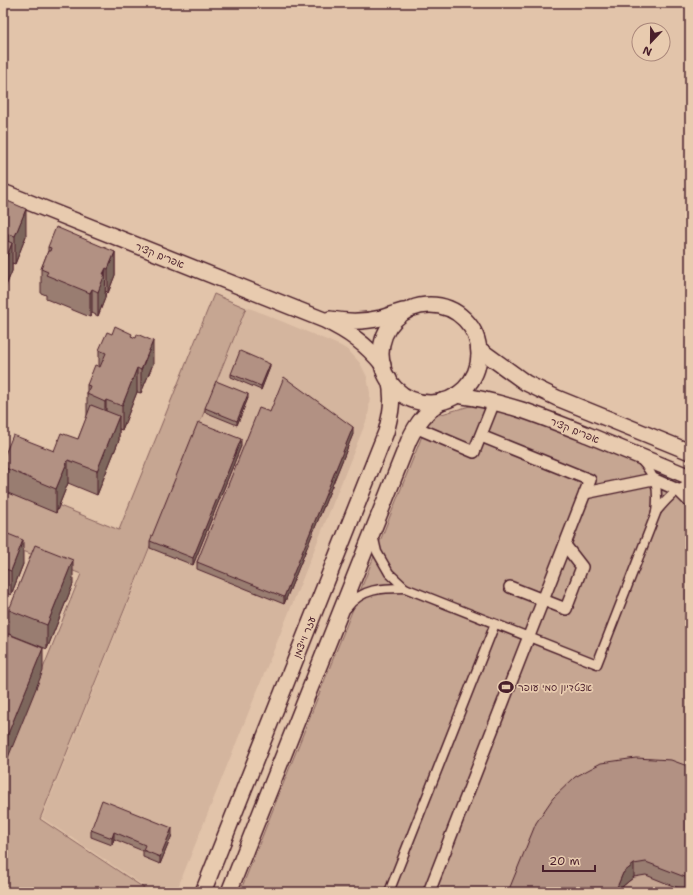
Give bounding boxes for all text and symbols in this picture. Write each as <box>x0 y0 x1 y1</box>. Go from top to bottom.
north arrow <box>631 22 671 62</box>
text: N <box>640 42 654 59</box>
street label: אפרים קציר <box>133 240 186 271</box>
street label: אפרים קציר <box>548 415 601 446</box>
street label: עזר וייצמן <box>290 614 319 660</box>
sports icon: אצטדיון סמי עופר <box>497 678 515 696</box>
place label: אצטדיון סמי עופר <box>518 681 593 694</box>
scale bar <box>543 847 595 873</box>
text: 20 m <box>549 853 580 869</box>

